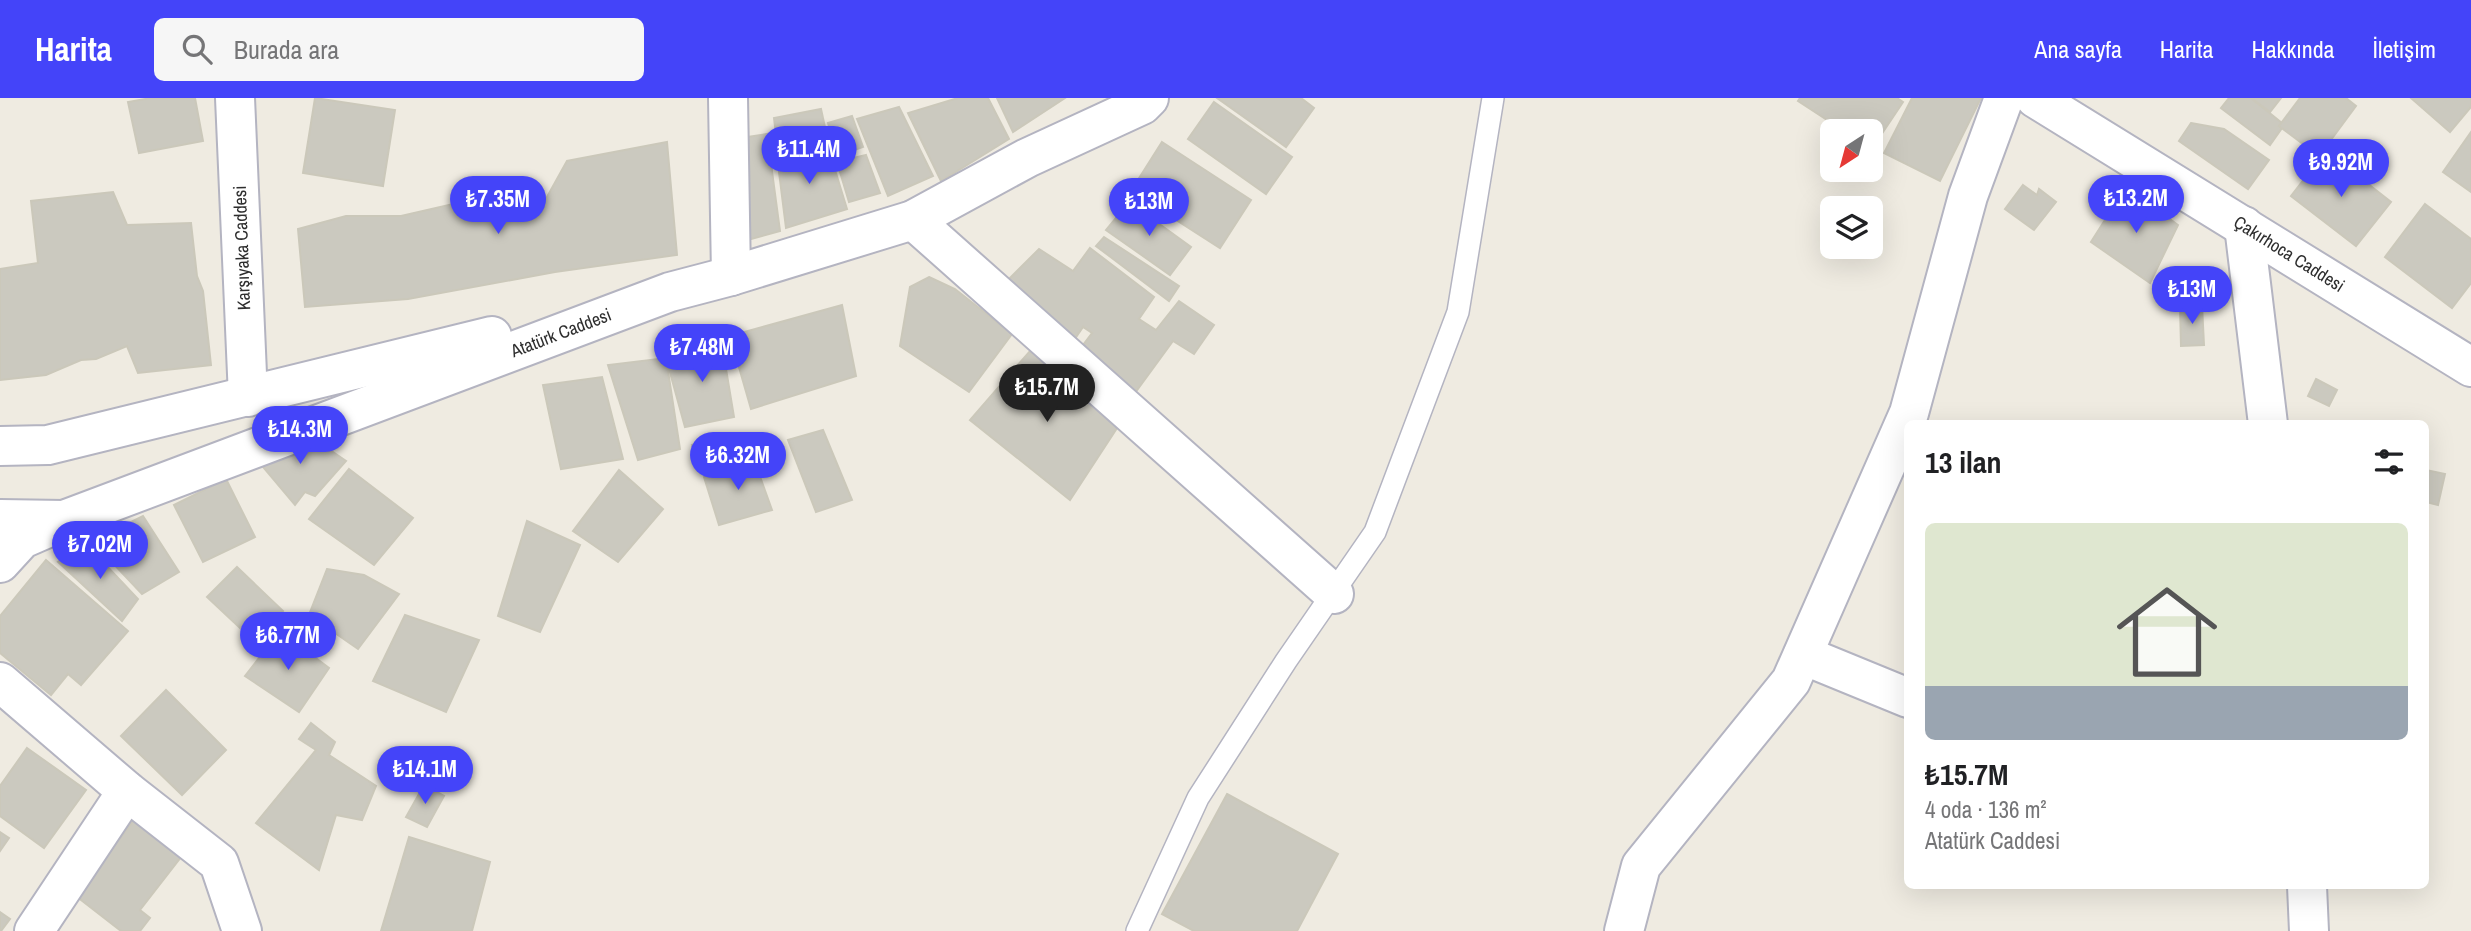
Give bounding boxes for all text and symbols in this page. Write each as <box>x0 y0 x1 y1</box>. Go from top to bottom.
search box <box>154 18 644 81</box>
text: Harita <box>35 27 112 71</box>
icon: search <box>178 30 216 68</box>
text: Burada ara <box>234 32 339 67</box>
text: Ana sayfa <box>2034 33 2122 65</box>
text: Harita <box>2160 33 2213 65</box>
text: Hakkında <box>2251 33 2335 65</box>
text: İletişim <box>2373 33 2436 65</box>
north arrow <box>1820 119 1883 182</box>
map controls <box>1820 119 1883 259</box>
pin: ₺11.4M <box>752 126 866 186</box>
text: ₺11.4M <box>778 133 840 164</box>
pin: ₺9.92M <box>2284 140 2398 199</box>
text: ₺9.92M <box>2309 146 2373 177</box>
pin: ₺7.35M <box>441 176 555 236</box>
pin: ₺13.2M <box>2079 176 2193 235</box>
pin: ₺13M <box>1108 178 1190 238</box>
text: ₺13.2M <box>2104 182 2168 213</box>
text: ₺7.35M <box>466 183 530 214</box>
street label: Karşıyaka Caddesi <box>227 185 256 311</box>
text: ₺13M <box>1125 185 1173 216</box>
button: layers <box>1820 196 1883 259</box>
street label: Çakırhoca Caddesi <box>2229 209 2349 298</box>
pin: ₺13M <box>2151 266 2233 326</box>
text: ₺13M <box>2168 273 2216 304</box>
street label: Atatürk Caddesi <box>506 302 615 364</box>
pin: ₺7.48M <box>645 324 759 384</box>
text: ₺7.48M <box>670 331 734 362</box>
pin: ₺15.7M <box>990 364 1104 424</box>
text: ₺15.7M <box>1015 371 1079 402</box>
pin: ₺14.3M <box>243 406 357 466</box>
text: ₺14.3M <box>268 413 332 444</box>
pin: ₺6.32M <box>681 432 795 492</box>
text: ₺6.32M <box>706 439 770 470</box>
text: 13 ilan <box>1925 442 2002 482</box>
icon: filters <box>2370 443 2408 481</box>
pin: ₺7.02M <box>43 522 157 581</box>
text: ₺7.02M <box>68 528 132 559</box>
icon: home <box>2104 569 2230 695</box>
pin: ₺6.77M <box>231 612 345 672</box>
text: ₺6.77M <box>256 619 320 650</box>
pin: ₺14.1M <box>368 746 482 806</box>
text: ₺14.1M <box>393 753 457 784</box>
text: ₺15.7M <box>1925 754 2008 794</box>
text: 4 oda · 136 m² <box>1925 794 2047 825</box>
text: Atatürk Caddesi <box>1925 825 2060 856</box>

